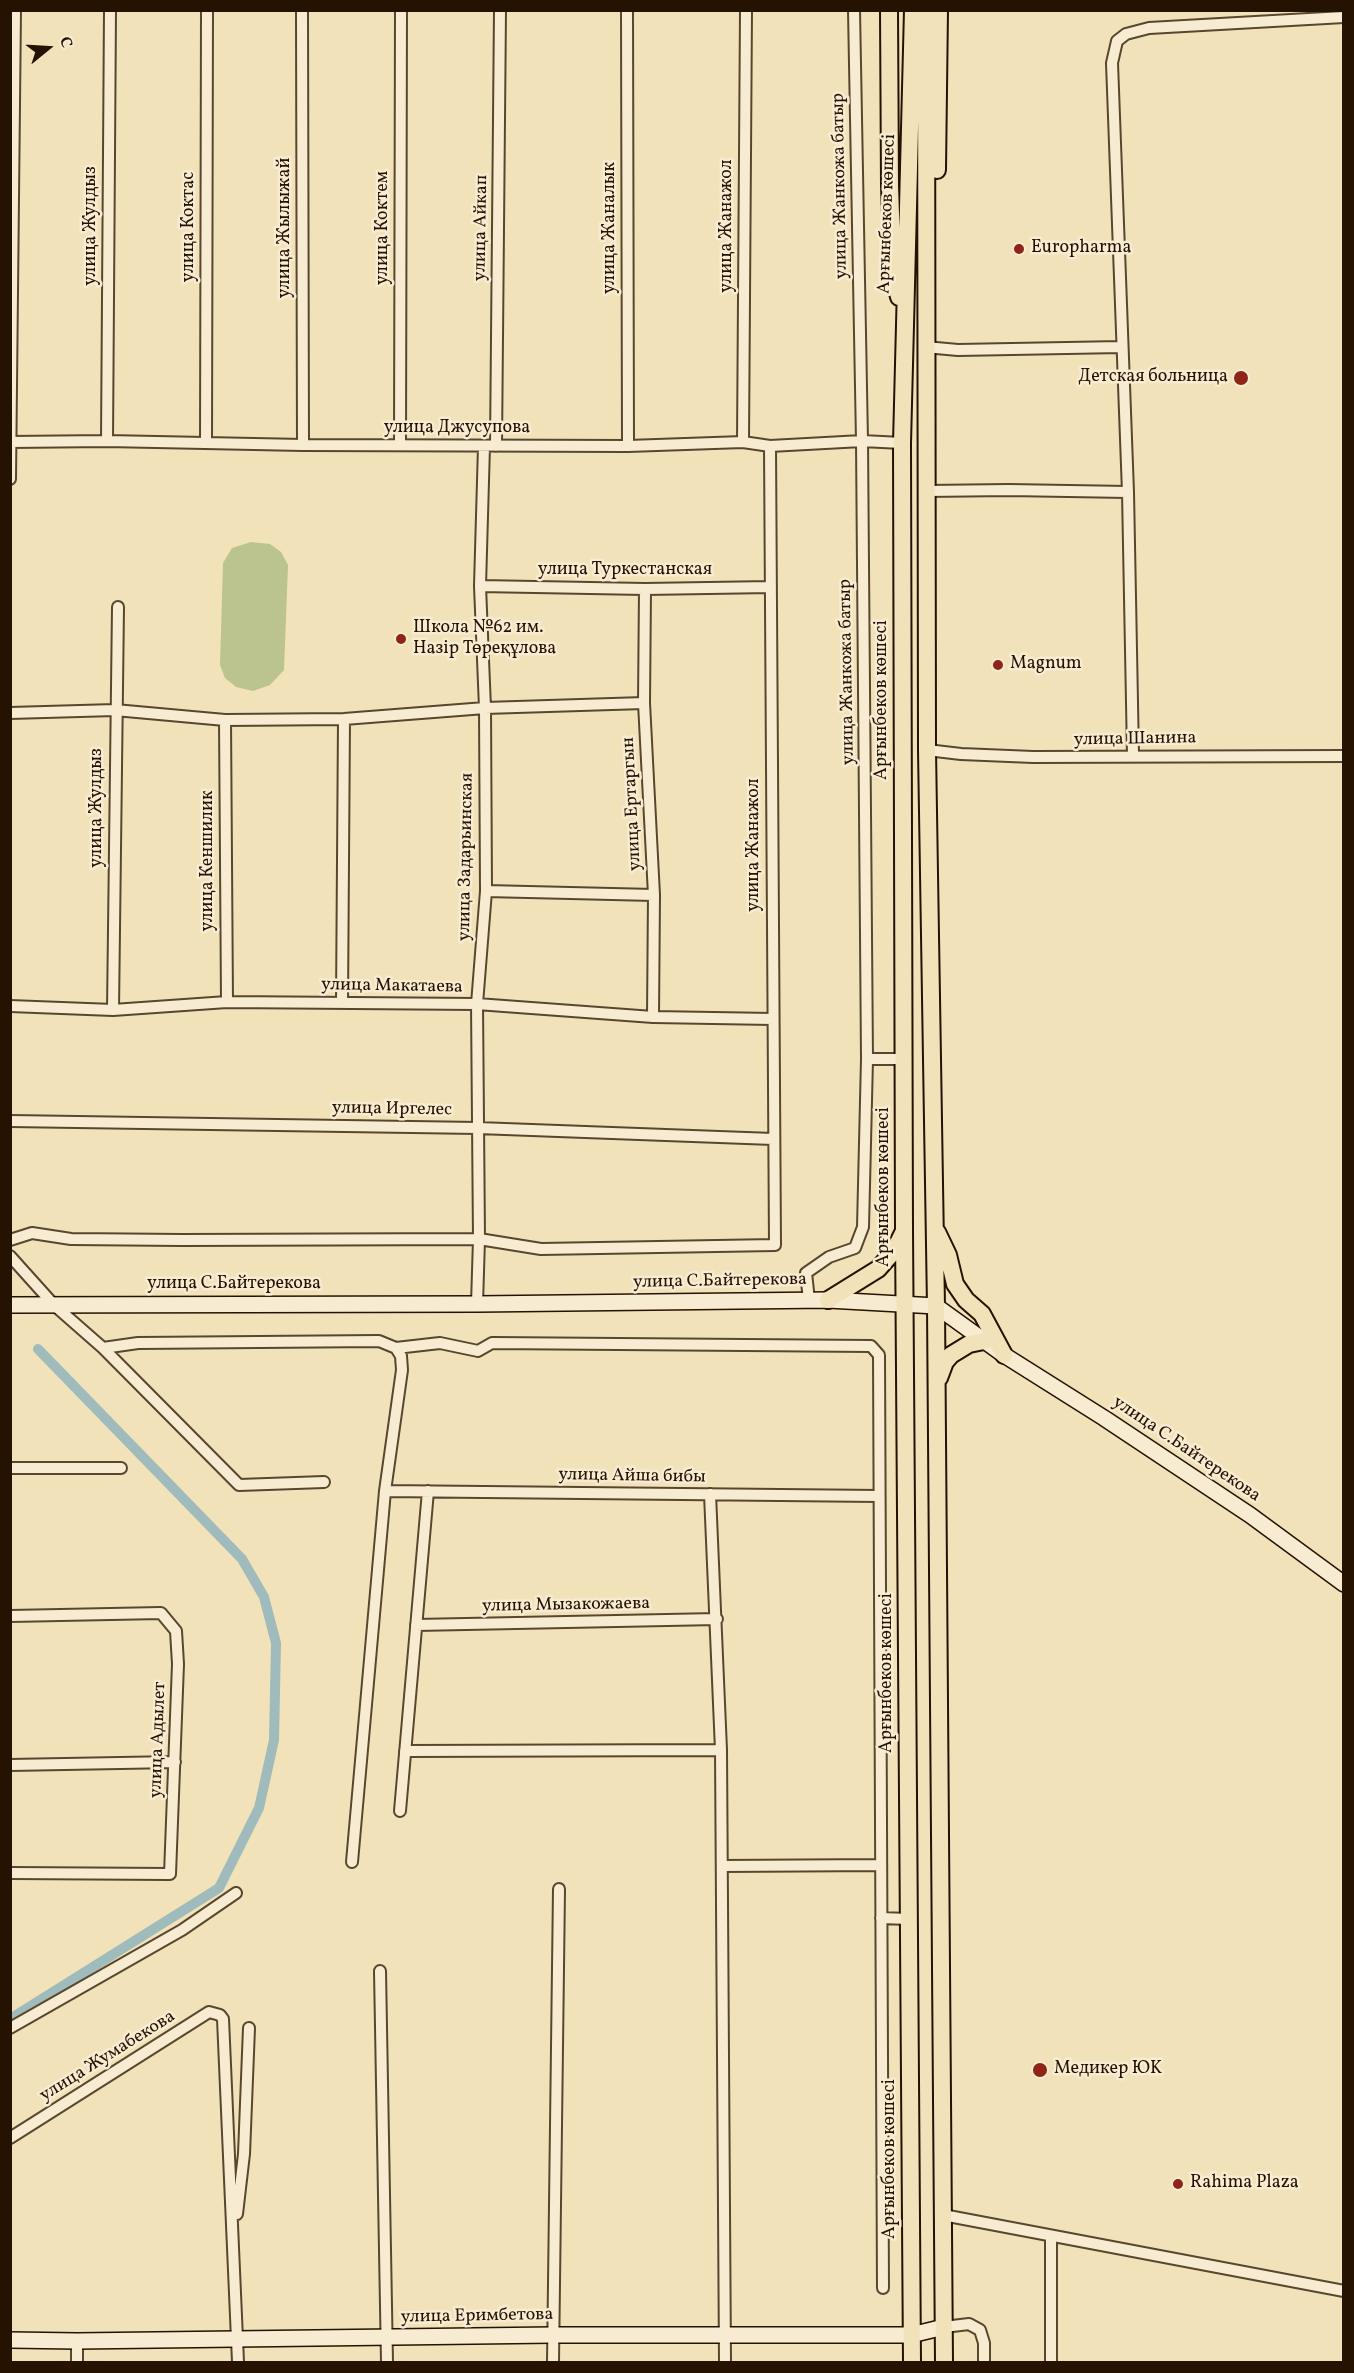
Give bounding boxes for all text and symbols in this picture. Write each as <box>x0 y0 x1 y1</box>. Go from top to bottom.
north arrow <box>18 18 78 78</box>
text: С <box>53 34 77 51</box>
street label: улица Жанкожа батыр <box>829 93 853 279</box>
street label: Арғынбеков көшесі <box>874 134 902 294</box>
street label: улица Жылыжай <box>275 158 297 298</box>
street label: улица Жанажол <box>717 159 739 293</box>
street label: улица Жаналык <box>600 162 622 294</box>
street label: улица Жулдыз <box>81 166 103 286</box>
street label: улица Коктем <box>373 171 395 285</box>
street label: улица Коктас <box>179 172 201 282</box>
street label: улица Айкап <box>470 175 494 281</box>
place label: Europharma <box>1031 238 1131 260</box>
marker: Europharma <box>1012 242 1026 256</box>
place label: Детская больница <box>1078 367 1228 389</box>
marker: Детская больница <box>1232 369 1250 387</box>
street label: улица Джусупова <box>384 418 530 440</box>
street label: улица Туркестанская <box>538 560 712 582</box>
street label: улица Жанкожа батыр <box>836 579 860 765</box>
place label: Школа №62 им. Назір Төреқұлова <box>413 618 556 660</box>
street label: Арғынбеков көшесі <box>872 620 894 780</box>
marker: Школа №62 им. Назір Төреқұлова <box>394 632 408 646</box>
place label: Magnum <box>1010 654 1082 676</box>
marker: Magnum <box>991 658 1005 672</box>
street label: улица Шанина <box>1073 728 1197 752</box>
street label: улица Ертаргын <box>619 737 647 871</box>
street label: улица Жулдыз <box>87 748 109 868</box>
street label: улица Задарьинская <box>455 773 479 941</box>
street label: улица Жанажол <box>744 778 766 912</box>
street label: улица Кеншилик <box>198 791 220 931</box>
street label: улица Макатаева <box>321 975 463 999</box>
street label: улица Иргелес <box>332 1098 452 1122</box>
street label: Арғынбеков көшесі <box>874 1107 896 1267</box>
street label: улица С.Байтерекова <box>633 1270 807 1294</box>
street label: улица С.Байтерекова <box>147 1274 321 1296</box>
street label: улица С.Байтерекова <box>1108 1392 1264 1508</box>
street label: улица Айша бибы <box>558 1465 706 1489</box>
street label: Арғынбеков көшесі <box>877 1593 899 1753</box>
street label: улица Мызакожаева <box>482 1594 650 1618</box>
street label: улица Адылет <box>146 1681 172 1799</box>
street label: улица Жумабекова <box>36 2007 180 2107</box>
place label: Медикер ЮK <box>1054 2059 1162 2081</box>
marker: Медикер ЮK <box>1031 2061 1049 2079</box>
street label: Арғынбеков көшесі <box>880 2079 902 2239</box>
place label: Rahima Plaza <box>1190 2173 1299 2195</box>
marker: Rahima Plaza <box>1171 2177 1185 2191</box>
street label: улица Еримбетова <box>400 2305 554 2329</box>

